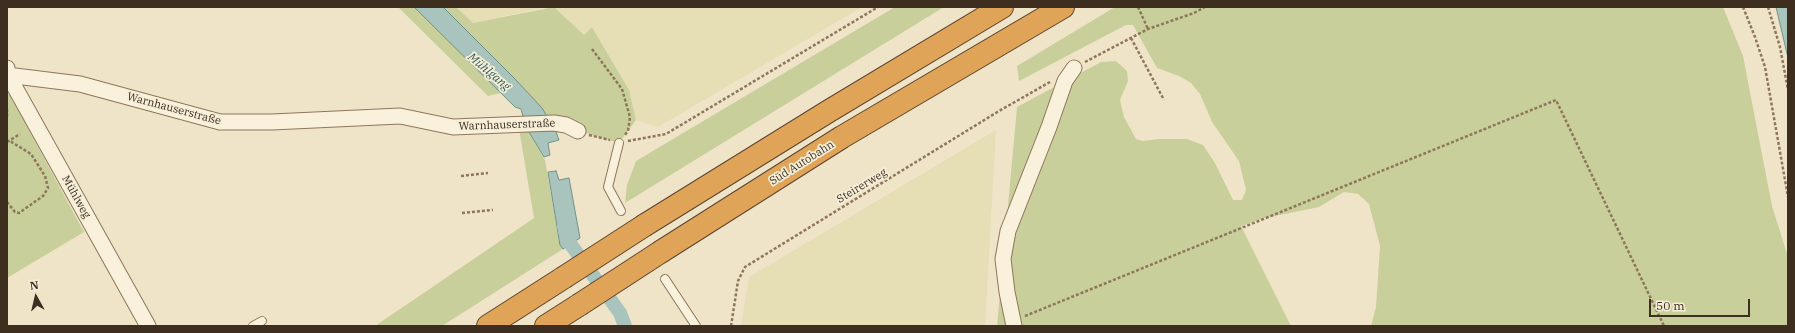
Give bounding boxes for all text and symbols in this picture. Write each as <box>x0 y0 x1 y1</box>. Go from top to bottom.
water label: Mühlgang <box>465 50 513 94</box>
street label: Warnhauserstraße <box>126 90 222 128</box>
street label: Warnhauserstraße <box>458 117 556 133</box>
street label: Süd Autobahn <box>767 138 837 188</box>
street label: Steirerweg <box>835 166 889 206</box>
street label: Mühlweg <box>59 173 93 221</box>
north arrow <box>16 277 56 317</box>
text: N <box>29 278 40 293</box>
scale bar <box>1651 291 1752 317</box>
text: 50 m <box>1656 298 1685 313</box>

